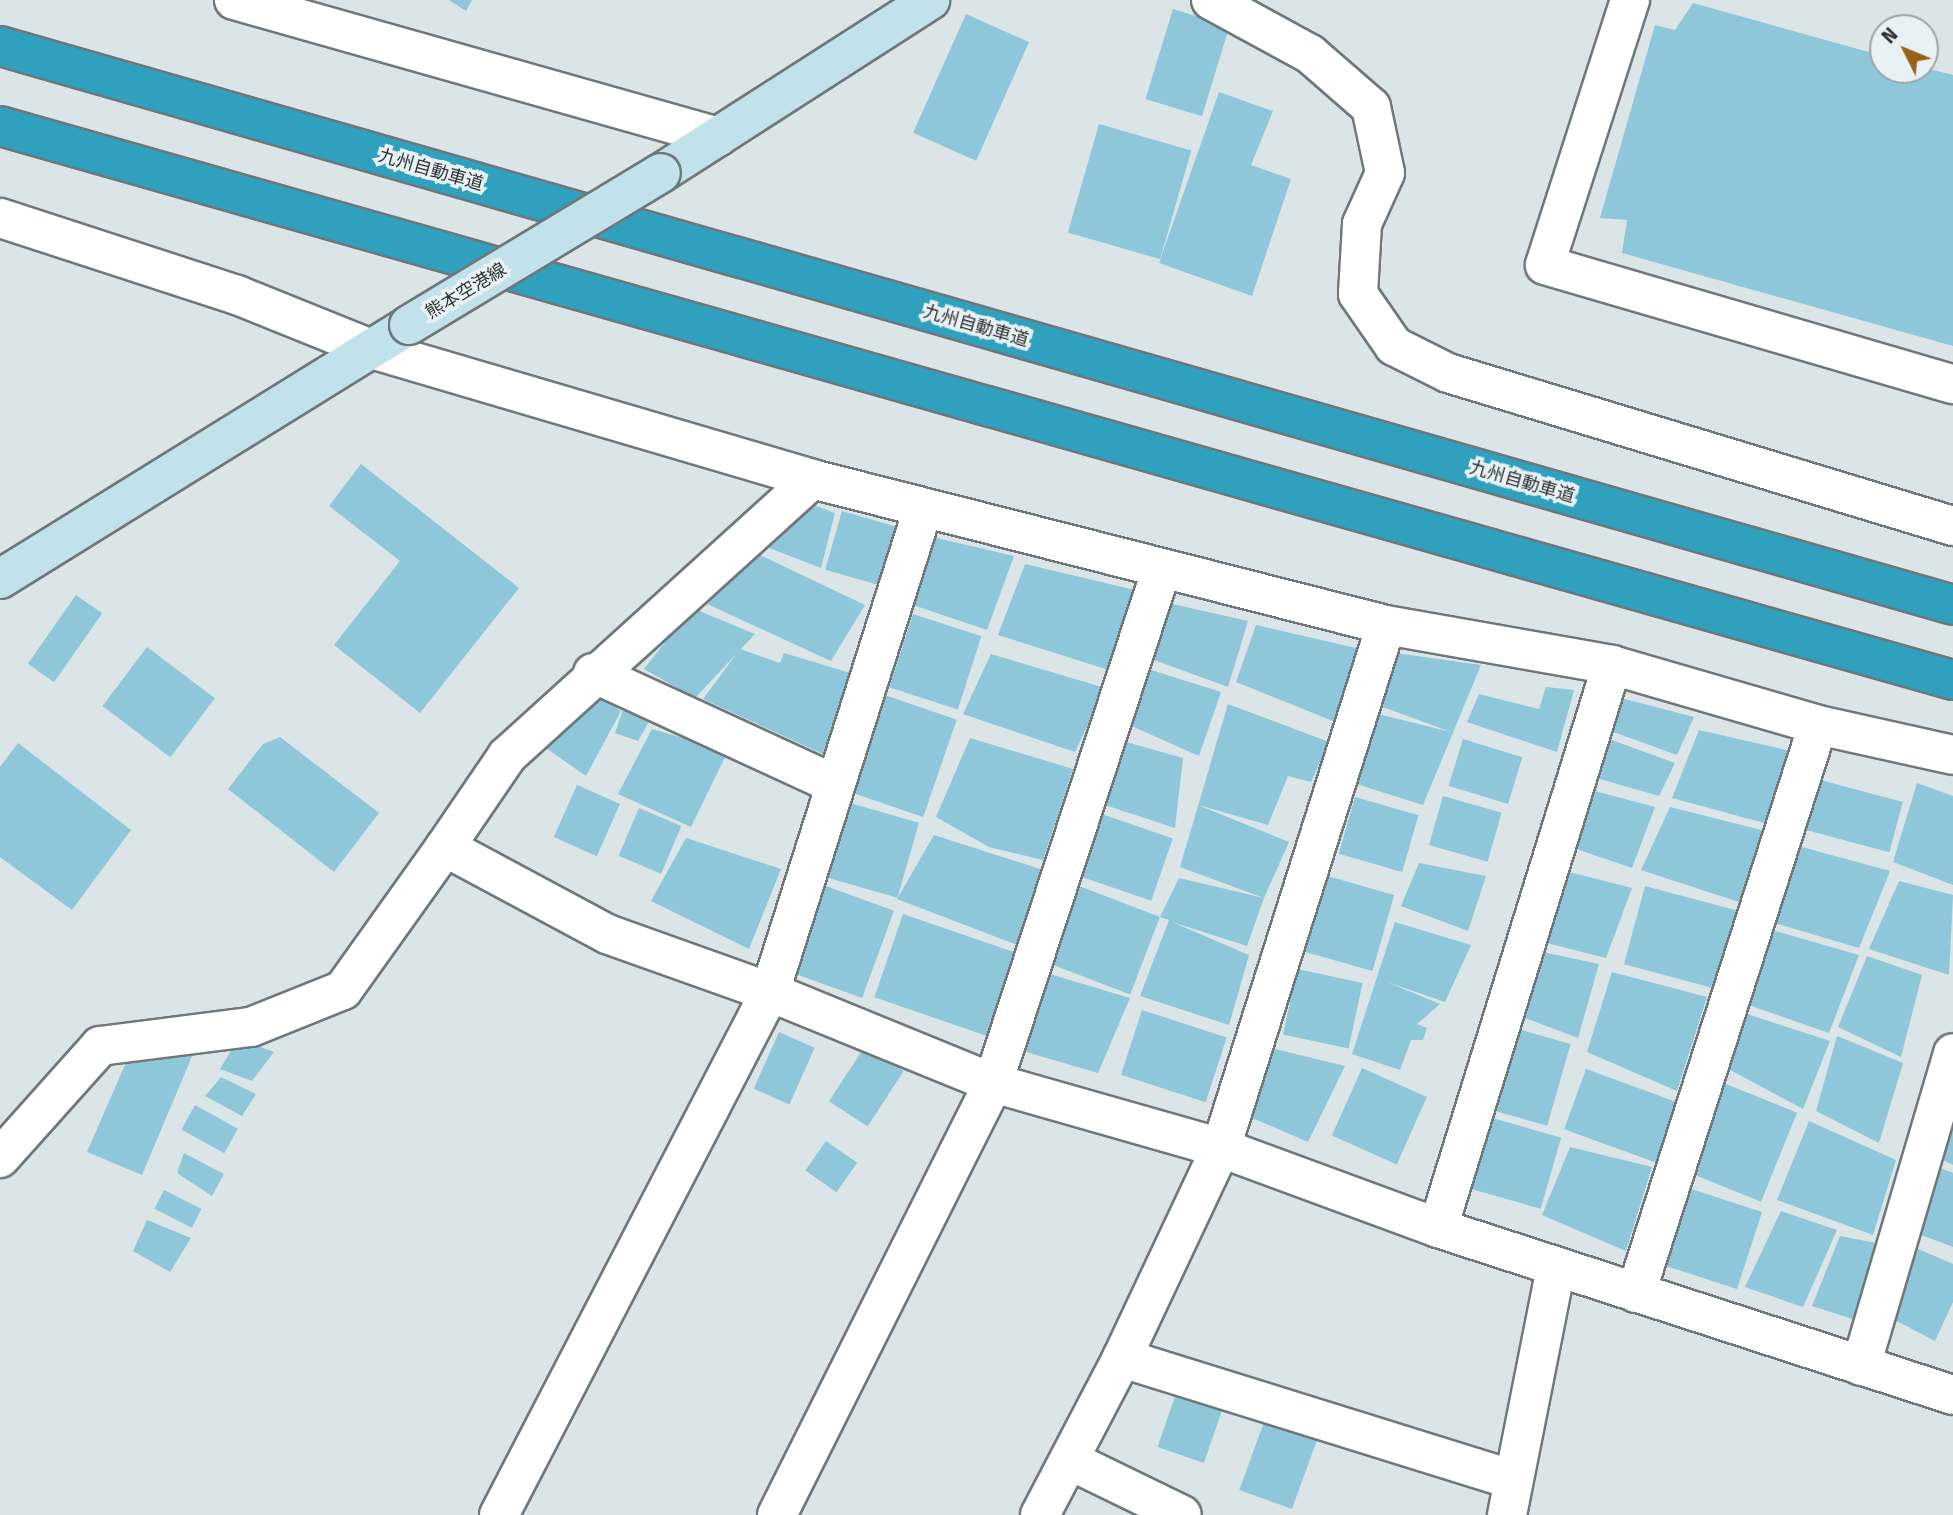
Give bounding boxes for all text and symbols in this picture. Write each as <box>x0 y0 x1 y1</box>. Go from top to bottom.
north arrow <box>1869 14 1939 84</box>
text: N <box>1877 23 1902 48</box>
street label: 九州自動車道 <box>376 145 486 195</box>
street label: 熊本空港線 <box>422 259 510 323</box>
street label: 九州自動車道 <box>921 301 1031 351</box>
street label: 九州自動車道 <box>1467 457 1577 507</box>

